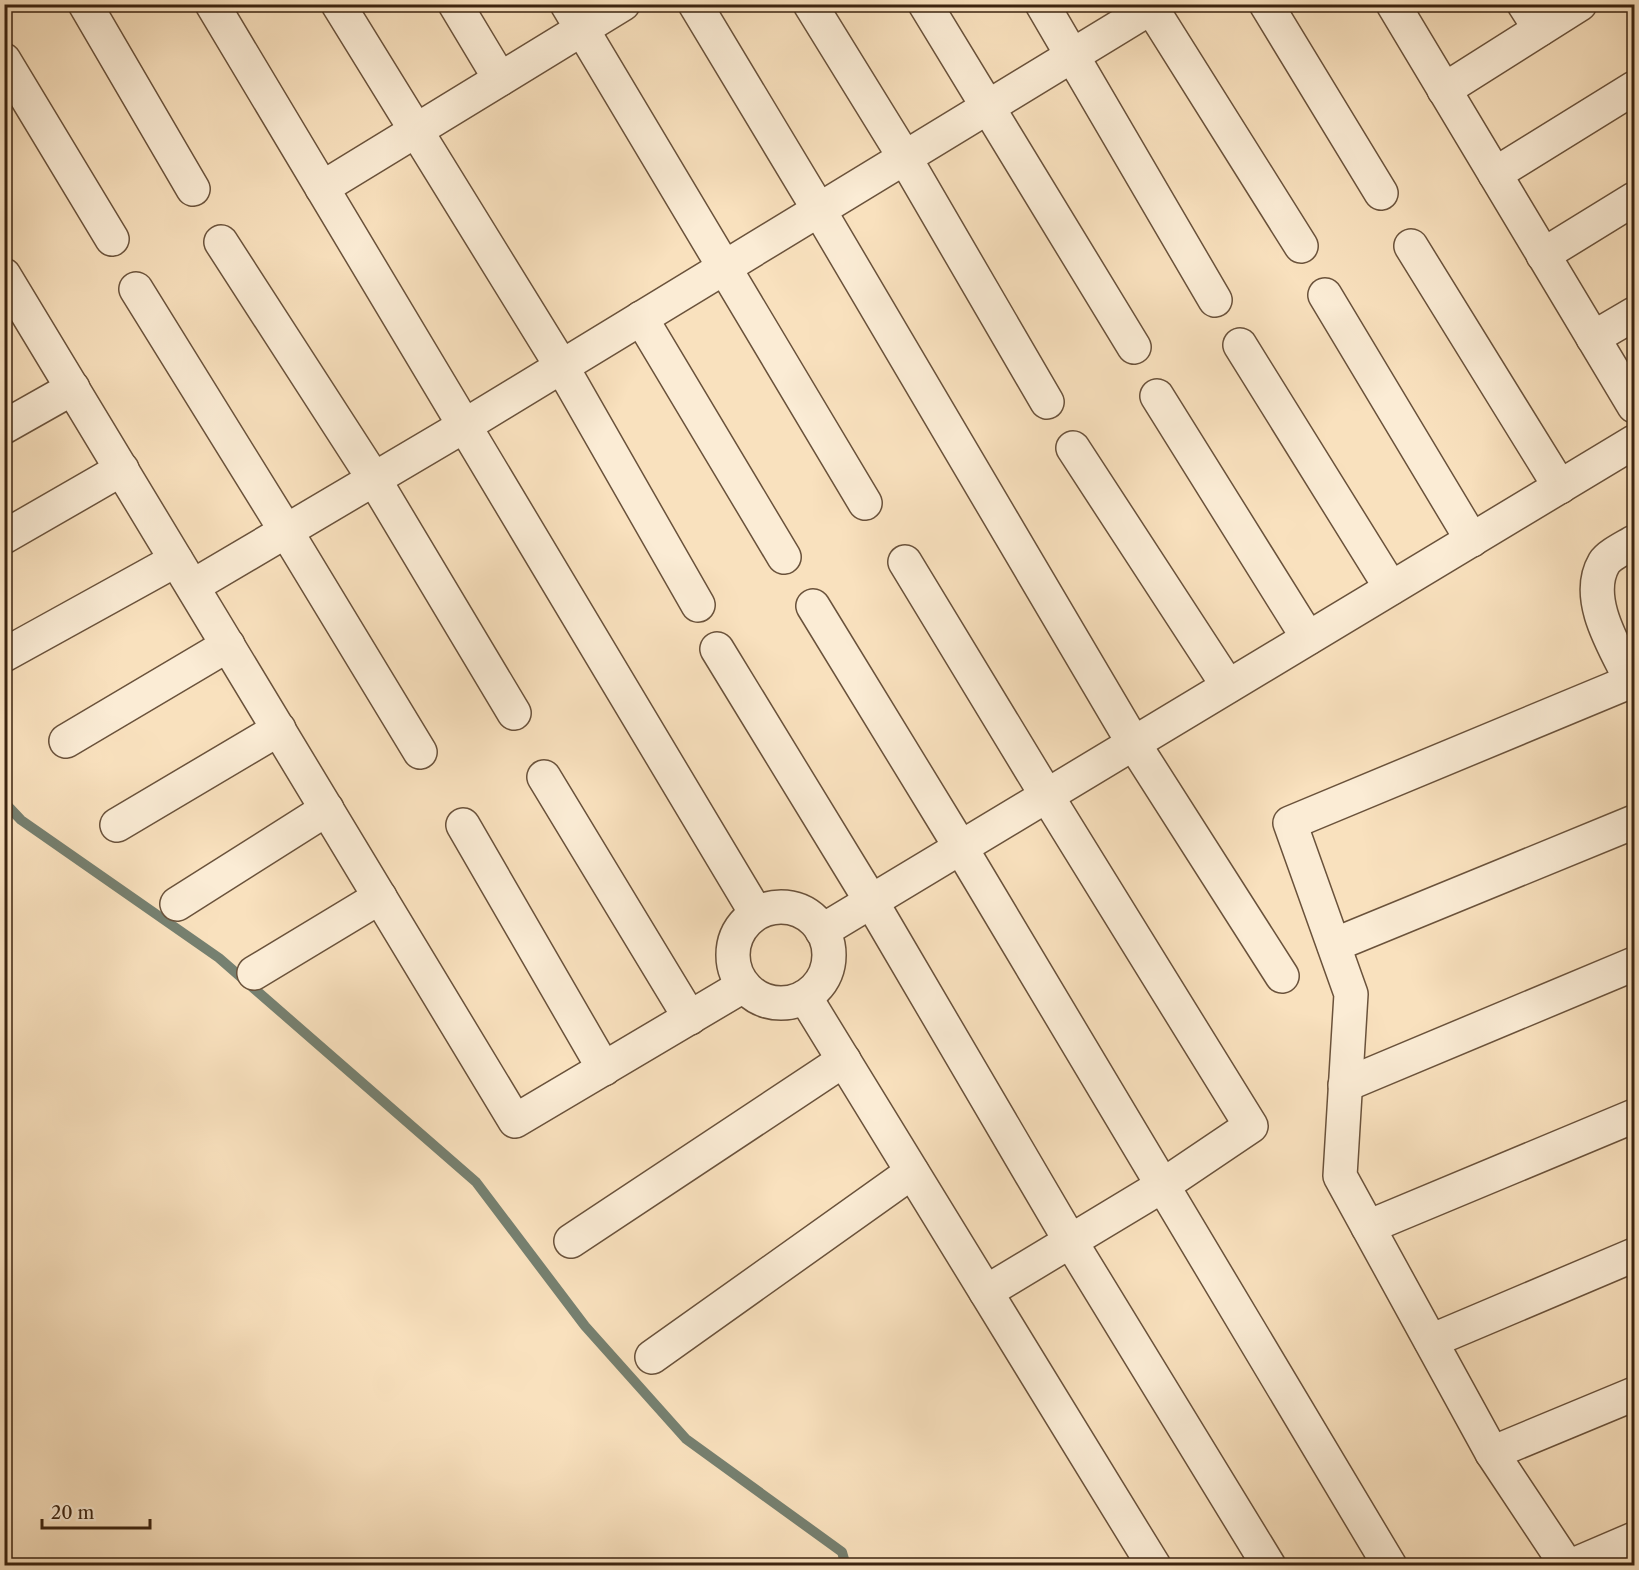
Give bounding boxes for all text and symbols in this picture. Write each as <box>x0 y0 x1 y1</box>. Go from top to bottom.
scale bar <box>42 1492 150 1530</box>
text: 20 m <box>51 1502 95 1524</box>

